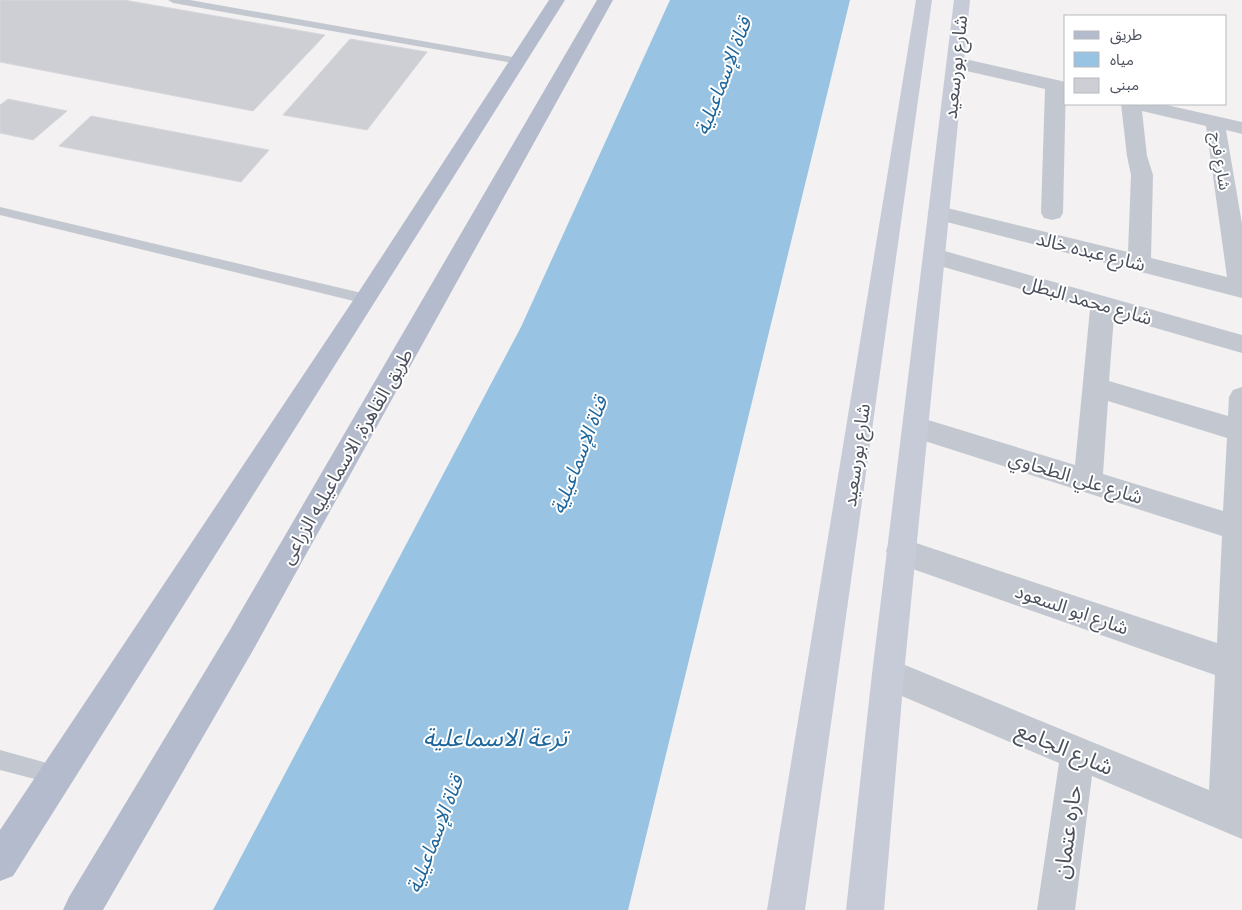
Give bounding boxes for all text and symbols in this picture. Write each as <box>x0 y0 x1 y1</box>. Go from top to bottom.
water label: قناة الإسماعيلية <box>690 13 759 139</box>
street label: شارع بورسعيد <box>940 14 974 120</box>
legend <box>1064 15 1227 105</box>
text: طريق <box>1110 26 1142 45</box>
text: مياه <box>1110 51 1134 69</box>
text: مبنى <box>1110 76 1139 94</box>
street label: شارع فرج <box>1204 131 1234 192</box>
street label: شارع عبده خالد <box>1033 228 1148 278</box>
street label: شارع محمد البطل <box>1020 272 1154 332</box>
street label: طريق القاهرة, الاسماعيليه الزراعى <box>276 345 418 568</box>
water label: قناة الإسماعيلية <box>546 392 615 518</box>
street label: شارع بورسعيد <box>839 402 877 508</box>
street label: شارع علي الطحاوي <box>1005 447 1145 512</box>
street label: شارع ابو السعود <box>1012 580 1131 641</box>
street label: شارع الجامع <box>1011 717 1117 784</box>
water label: ترعة الاسماعلية <box>423 724 571 752</box>
water label: قناة الإسماعيلية <box>402 771 471 897</box>
street label: حاره عتمان <box>1049 784 1087 881</box>

